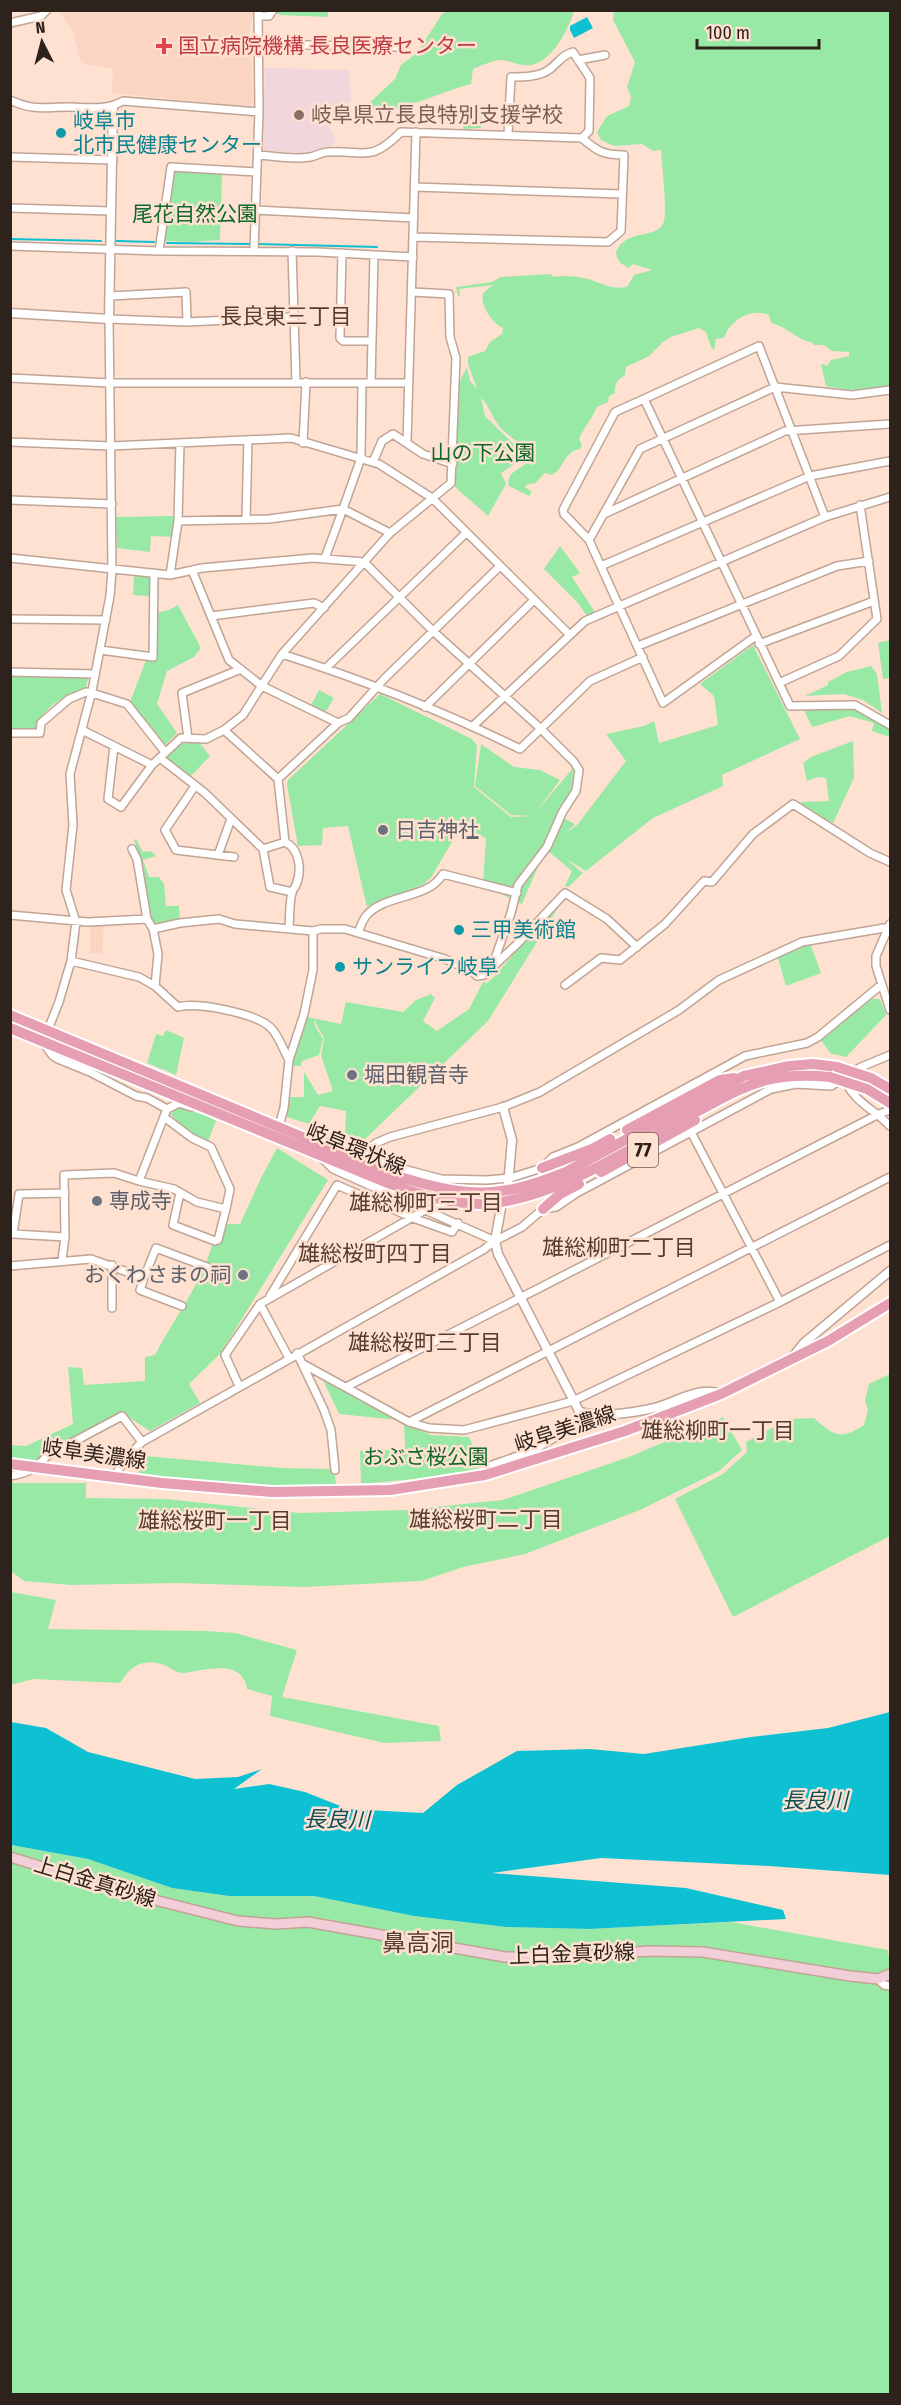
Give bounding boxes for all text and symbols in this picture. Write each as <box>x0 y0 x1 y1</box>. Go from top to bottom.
north arrow <box>12 12 72 72</box>
scale bar <box>697 12 818 50</box>
text: N <box>35 18 46 38</box>
text: 100 m <box>706 22 750 44</box>
place label: 国立病院機構 長良医療センター <box>178 33 477 59</box>
marker: 国立病院機構 長良医療センター <box>155 37 173 55</box>
place label: 岐阜県立長良特別支援学校 <box>311 102 563 128</box>
place label: 岐阜市 北市民健康センター <box>73 108 262 158</box>
marker: 岐阜県立長良特別支援学校 <box>292 108 306 122</box>
marker: 岐阜市 北市民健康センター <box>54 126 68 140</box>
park label: 尾花自然公園 <box>132 201 258 227</box>
district label: 長良東三丁目 <box>220 303 352 330</box>
park label: 山の下公園 <box>431 440 536 466</box>
place label: 日吉神社 <box>395 817 479 843</box>
marker: 日吉神社 <box>376 823 390 837</box>
place label: 三甲美術館 <box>471 917 576 943</box>
marker: 三甲美術館 <box>452 923 466 937</box>
place label: サンライフ岐阜 <box>352 954 499 980</box>
marker: サンライフ岐阜 <box>333 960 347 974</box>
place label: 堀田観音寺 <box>364 1062 469 1088</box>
marker: 堀田観音寺 <box>345 1068 359 1082</box>
street label: 岐阜環状線 <box>302 1117 410 1181</box>
road number: 77 <box>628 1133 658 1167</box>
place label: 専成寺 <box>109 1188 172 1214</box>
district label: 雄総柳町三丁目 <box>349 1189 503 1216</box>
marker: 専成寺 <box>90 1194 104 1208</box>
district label: 雄総柳町二丁目 <box>542 1234 696 1261</box>
district label: 雄総桜町四丁目 <box>298 1240 452 1267</box>
place label: おくわさまの祠 <box>84 1262 231 1288</box>
marker: おくわさまの祠 <box>236 1268 250 1282</box>
district label: 雄総桜町三丁目 <box>348 1329 502 1356</box>
street label: 岐阜美濃線 <box>511 1400 619 1458</box>
district label: 雄総柳町一丁目 <box>641 1417 795 1444</box>
street label: 岐阜美濃線 <box>40 1434 148 1474</box>
park label: おぶさ桜公園 <box>363 1444 489 1470</box>
district label: 雄総桜町二丁目 <box>409 1506 563 1533</box>
district label: 雄総桜町一丁目 <box>138 1507 292 1534</box>
water label: 長良川 <box>782 1787 850 1814</box>
water label: 長良川 <box>304 1805 372 1834</box>
street label: 上白金真砂線 <box>31 1851 159 1913</box>
district label: 鼻高洞 <box>382 1929 454 1957</box>
street label: 上白金真砂線 <box>509 1939 635 1969</box>

